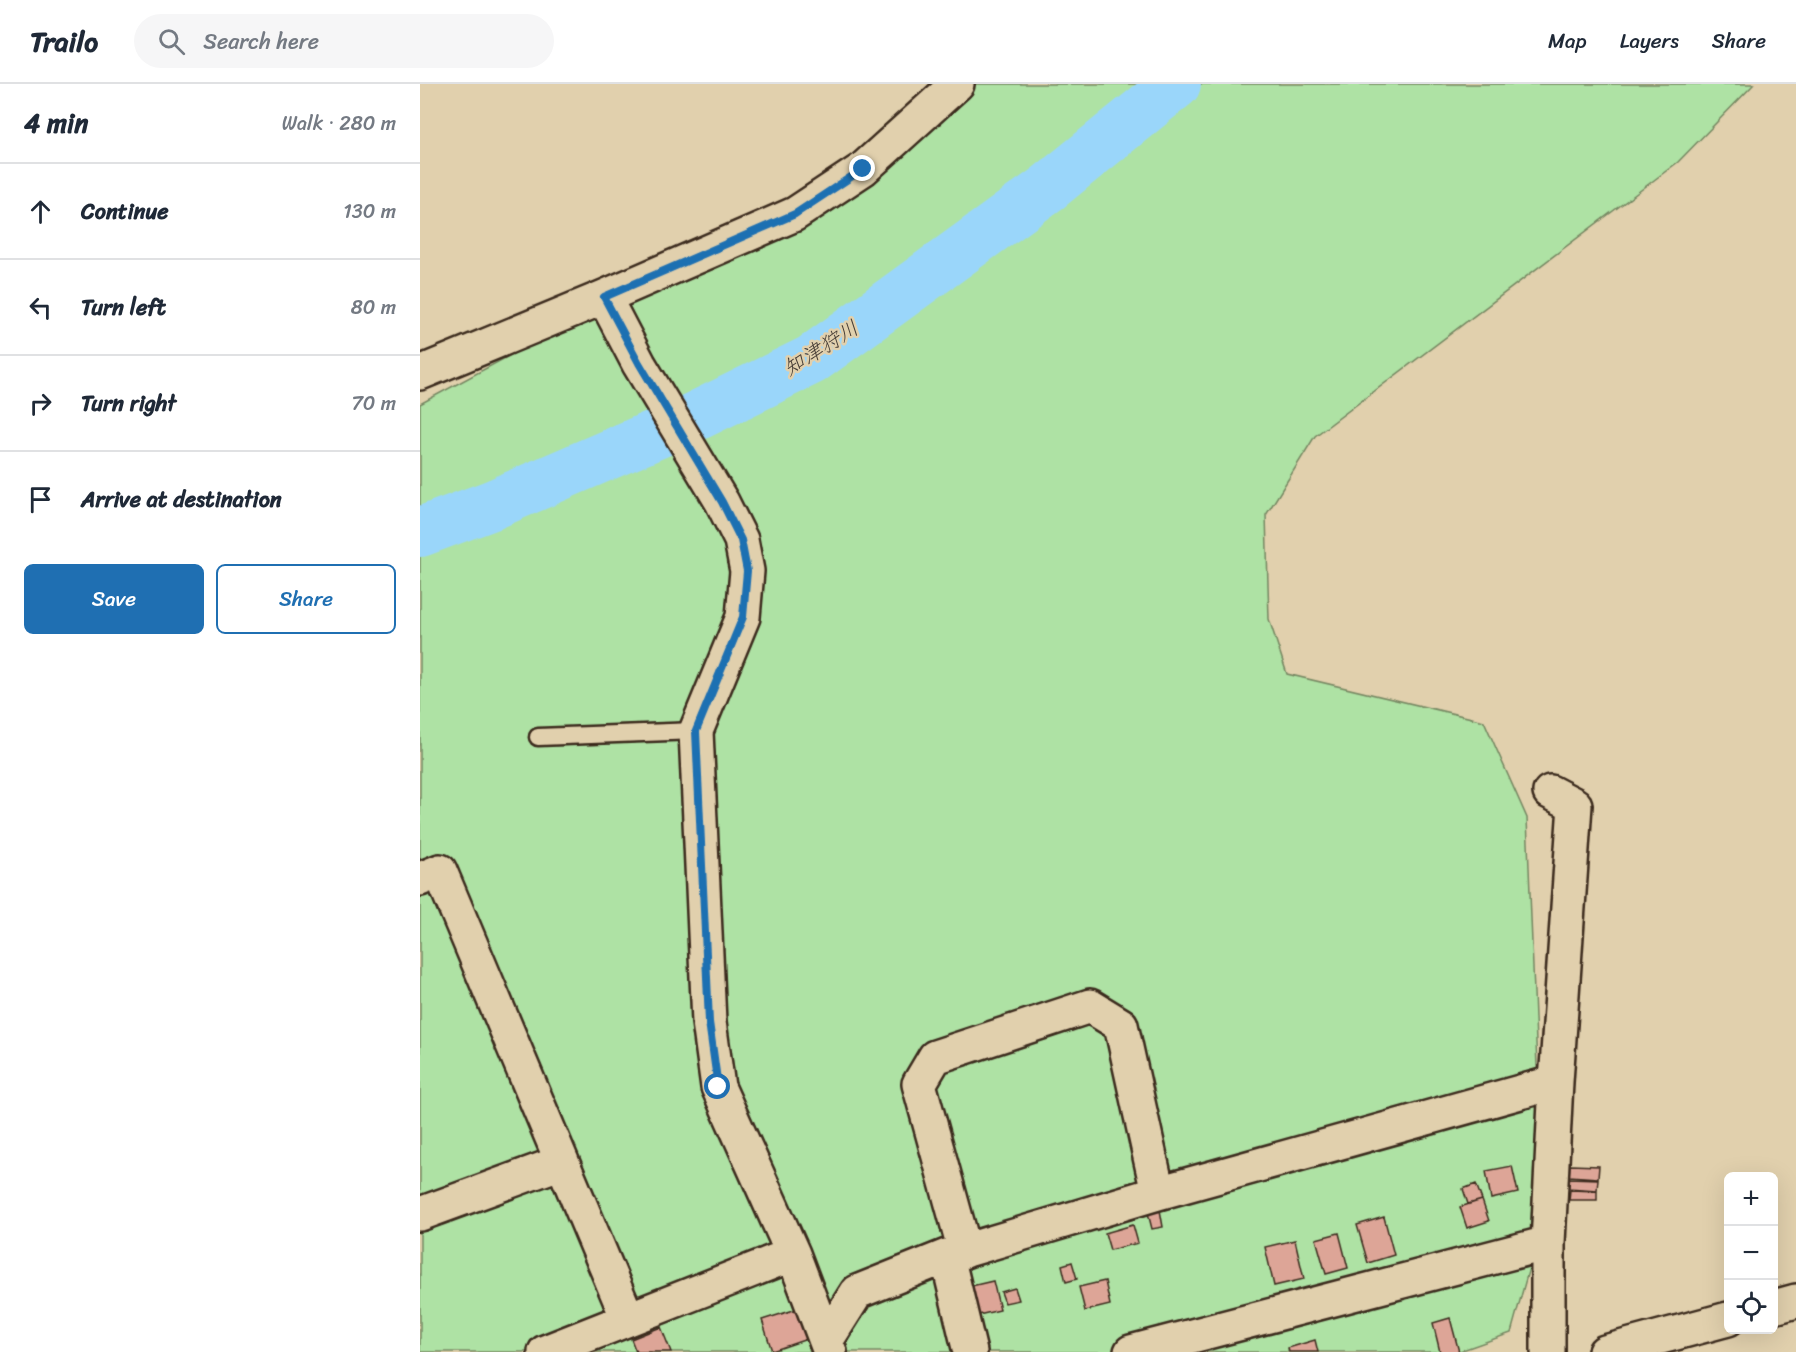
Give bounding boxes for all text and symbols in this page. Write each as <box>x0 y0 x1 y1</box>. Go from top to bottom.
search box <box>134 14 554 68</box>
text: Trailo <box>30 17 98 66</box>
text: Search here <box>203 22 319 61</box>
text: Map <box>1548 22 1587 60</box>
text: Layers <box>1620 22 1679 60</box>
text: Share <box>1712 22 1766 60</box>
icon: search <box>155 25 188 58</box>
text: 4 min <box>24 100 88 146</box>
text: Walk · 280 m <box>282 106 396 141</box>
route end <box>849 155 875 181</box>
text: Continue <box>81 192 169 231</box>
text: 130 m <box>343 194 396 229</box>
icon: ahead <box>24 195 57 228</box>
text: Turn left <box>81 288 166 327</box>
text: 80 m <box>351 290 396 325</box>
icon: left <box>24 291 57 324</box>
water label: 知津狩川 <box>775 310 867 386</box>
text: Turn right <box>81 384 176 423</box>
text: 70 m <box>351 386 396 421</box>
icon: right <box>24 387 57 420</box>
text: Arrive at destination <box>81 480 282 519</box>
icon: arrive <box>24 483 57 516</box>
button: Save <box>24 564 204 634</box>
button: Share <box>216 564 396 634</box>
route start <box>704 1073 730 1099</box>
map controls <box>1724 1172 1778 1334</box>
button: + <box>1724 1172 1778 1226</box>
button: − <box>1724 1226 1778 1280</box>
button: locate <box>1724 1280 1778 1334</box>

